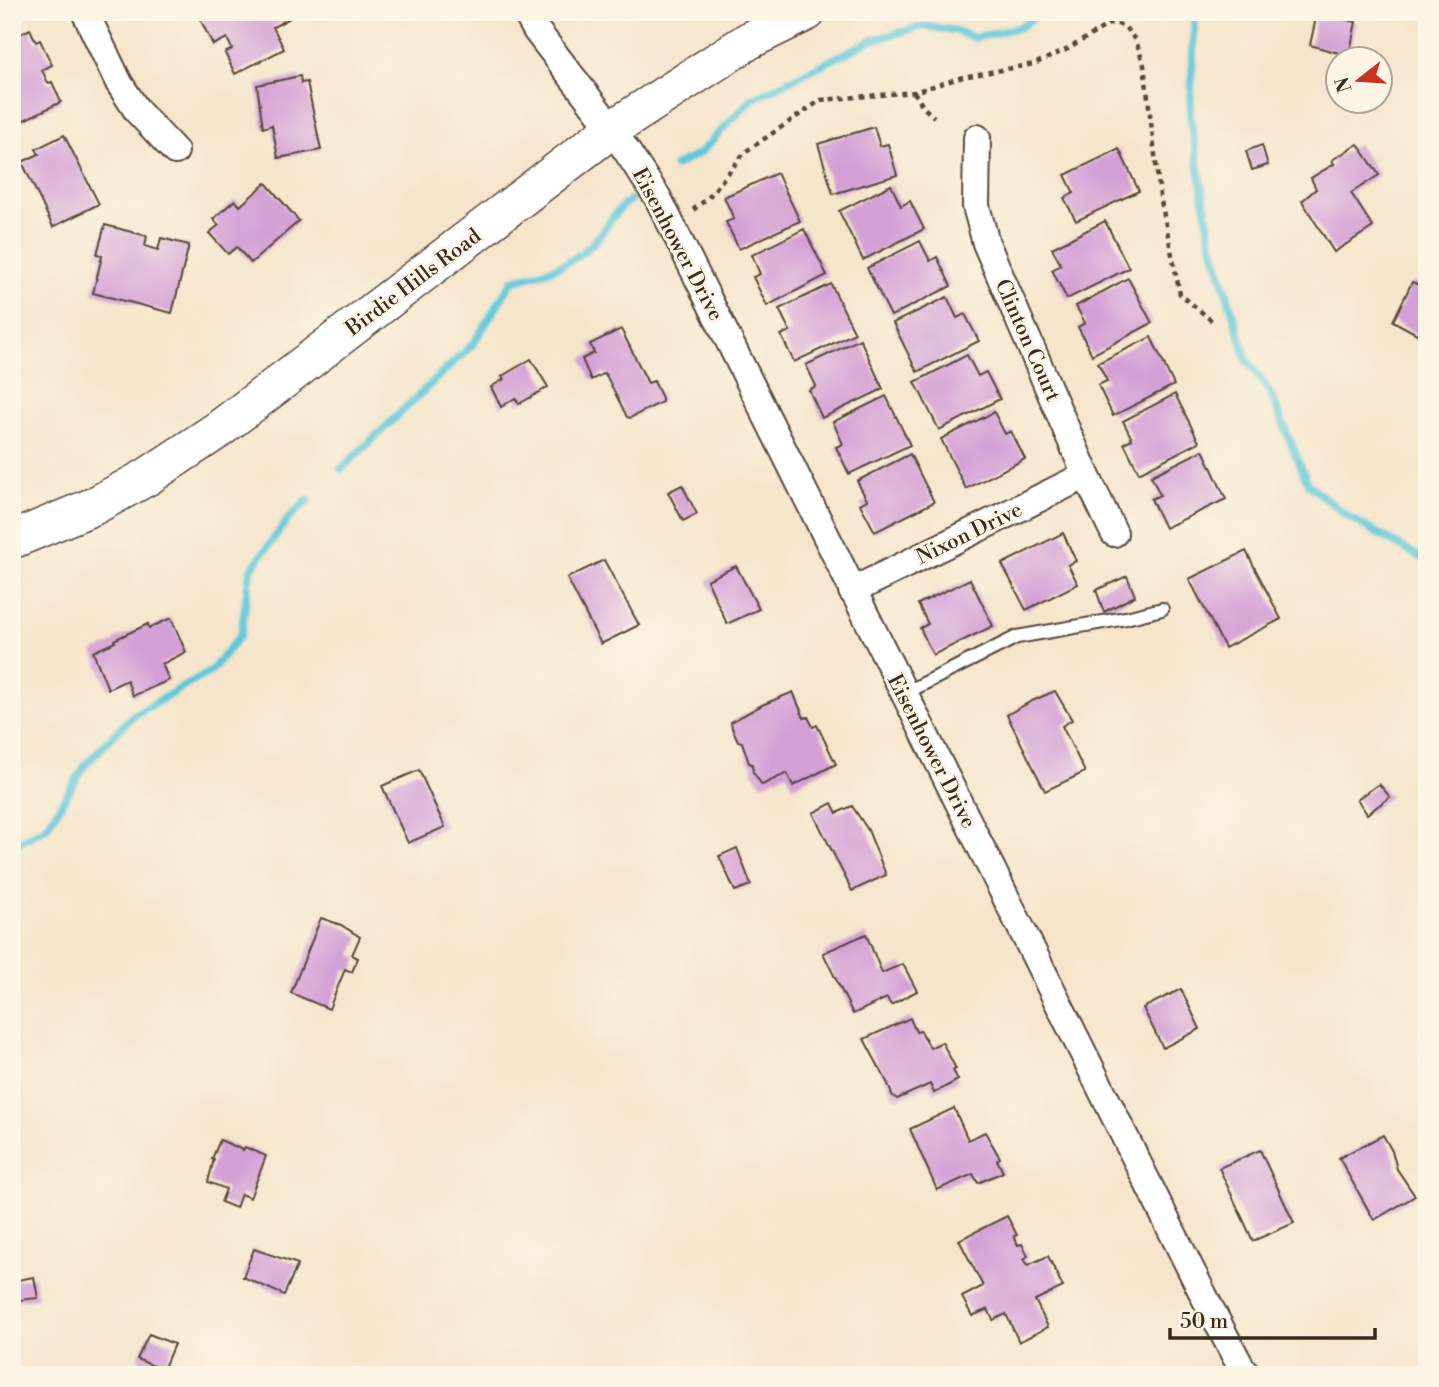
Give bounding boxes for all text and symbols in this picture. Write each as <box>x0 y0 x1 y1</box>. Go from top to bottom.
north arrow <box>1324 46 1394 116</box>
text: N <box>1330 74 1357 95</box>
street label: Eisenhower Drive <box>626 164 728 325</box>
street label: Birdie Hills Road <box>340 223 486 343</box>
street label: Clinton Court <box>989 275 1066 406</box>
street label: Nixon Drive <box>912 497 1027 571</box>
street label: Eisenhower Drive <box>881 670 981 833</box>
scale bar <box>1170 1296 1374 1340</box>
text: 50 m <box>1180 1309 1228 1335</box>

